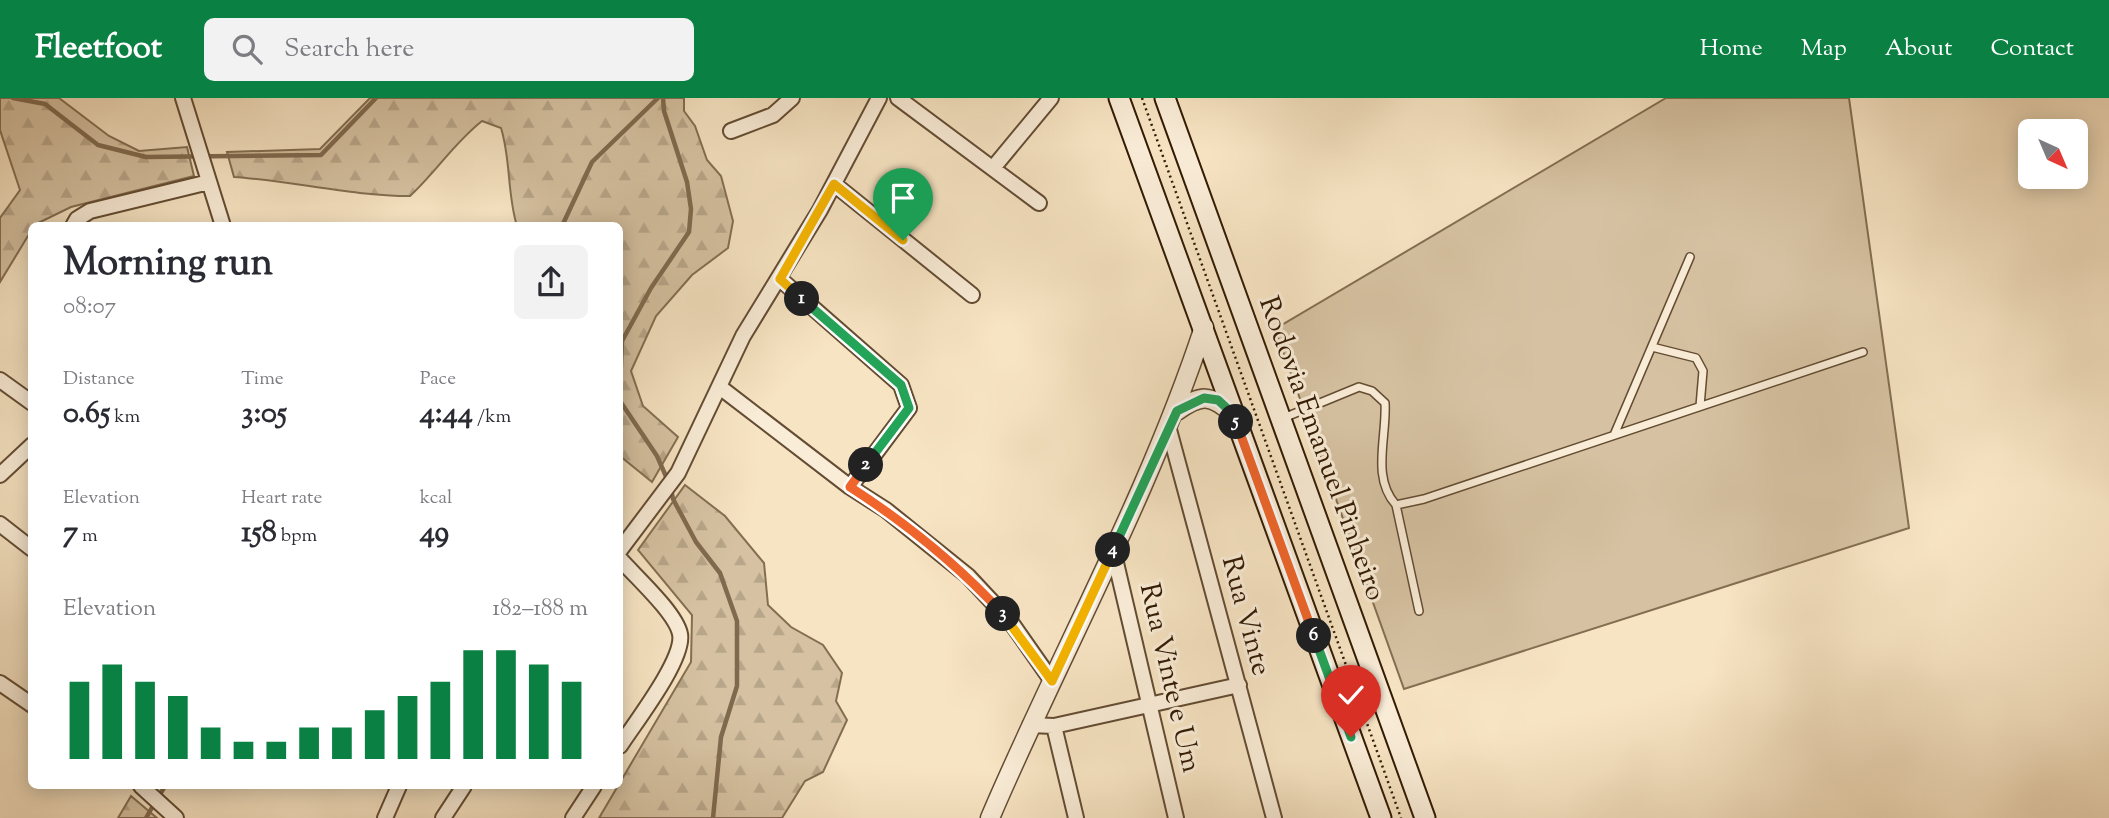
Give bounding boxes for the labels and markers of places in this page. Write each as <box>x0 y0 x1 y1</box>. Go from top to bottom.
pin <box>873 168 933 240</box>
pin: 1 <box>784 282 820 316</box>
pin: 5 <box>1218 404 1254 440</box>
pin: 2 <box>848 448 884 482</box>
pin: 4 <box>1096 532 1130 568</box>
pin: 3 <box>986 596 1020 632</box>
pin: 6 <box>1296 618 1332 654</box>
pin <box>1321 665 1381 737</box>

